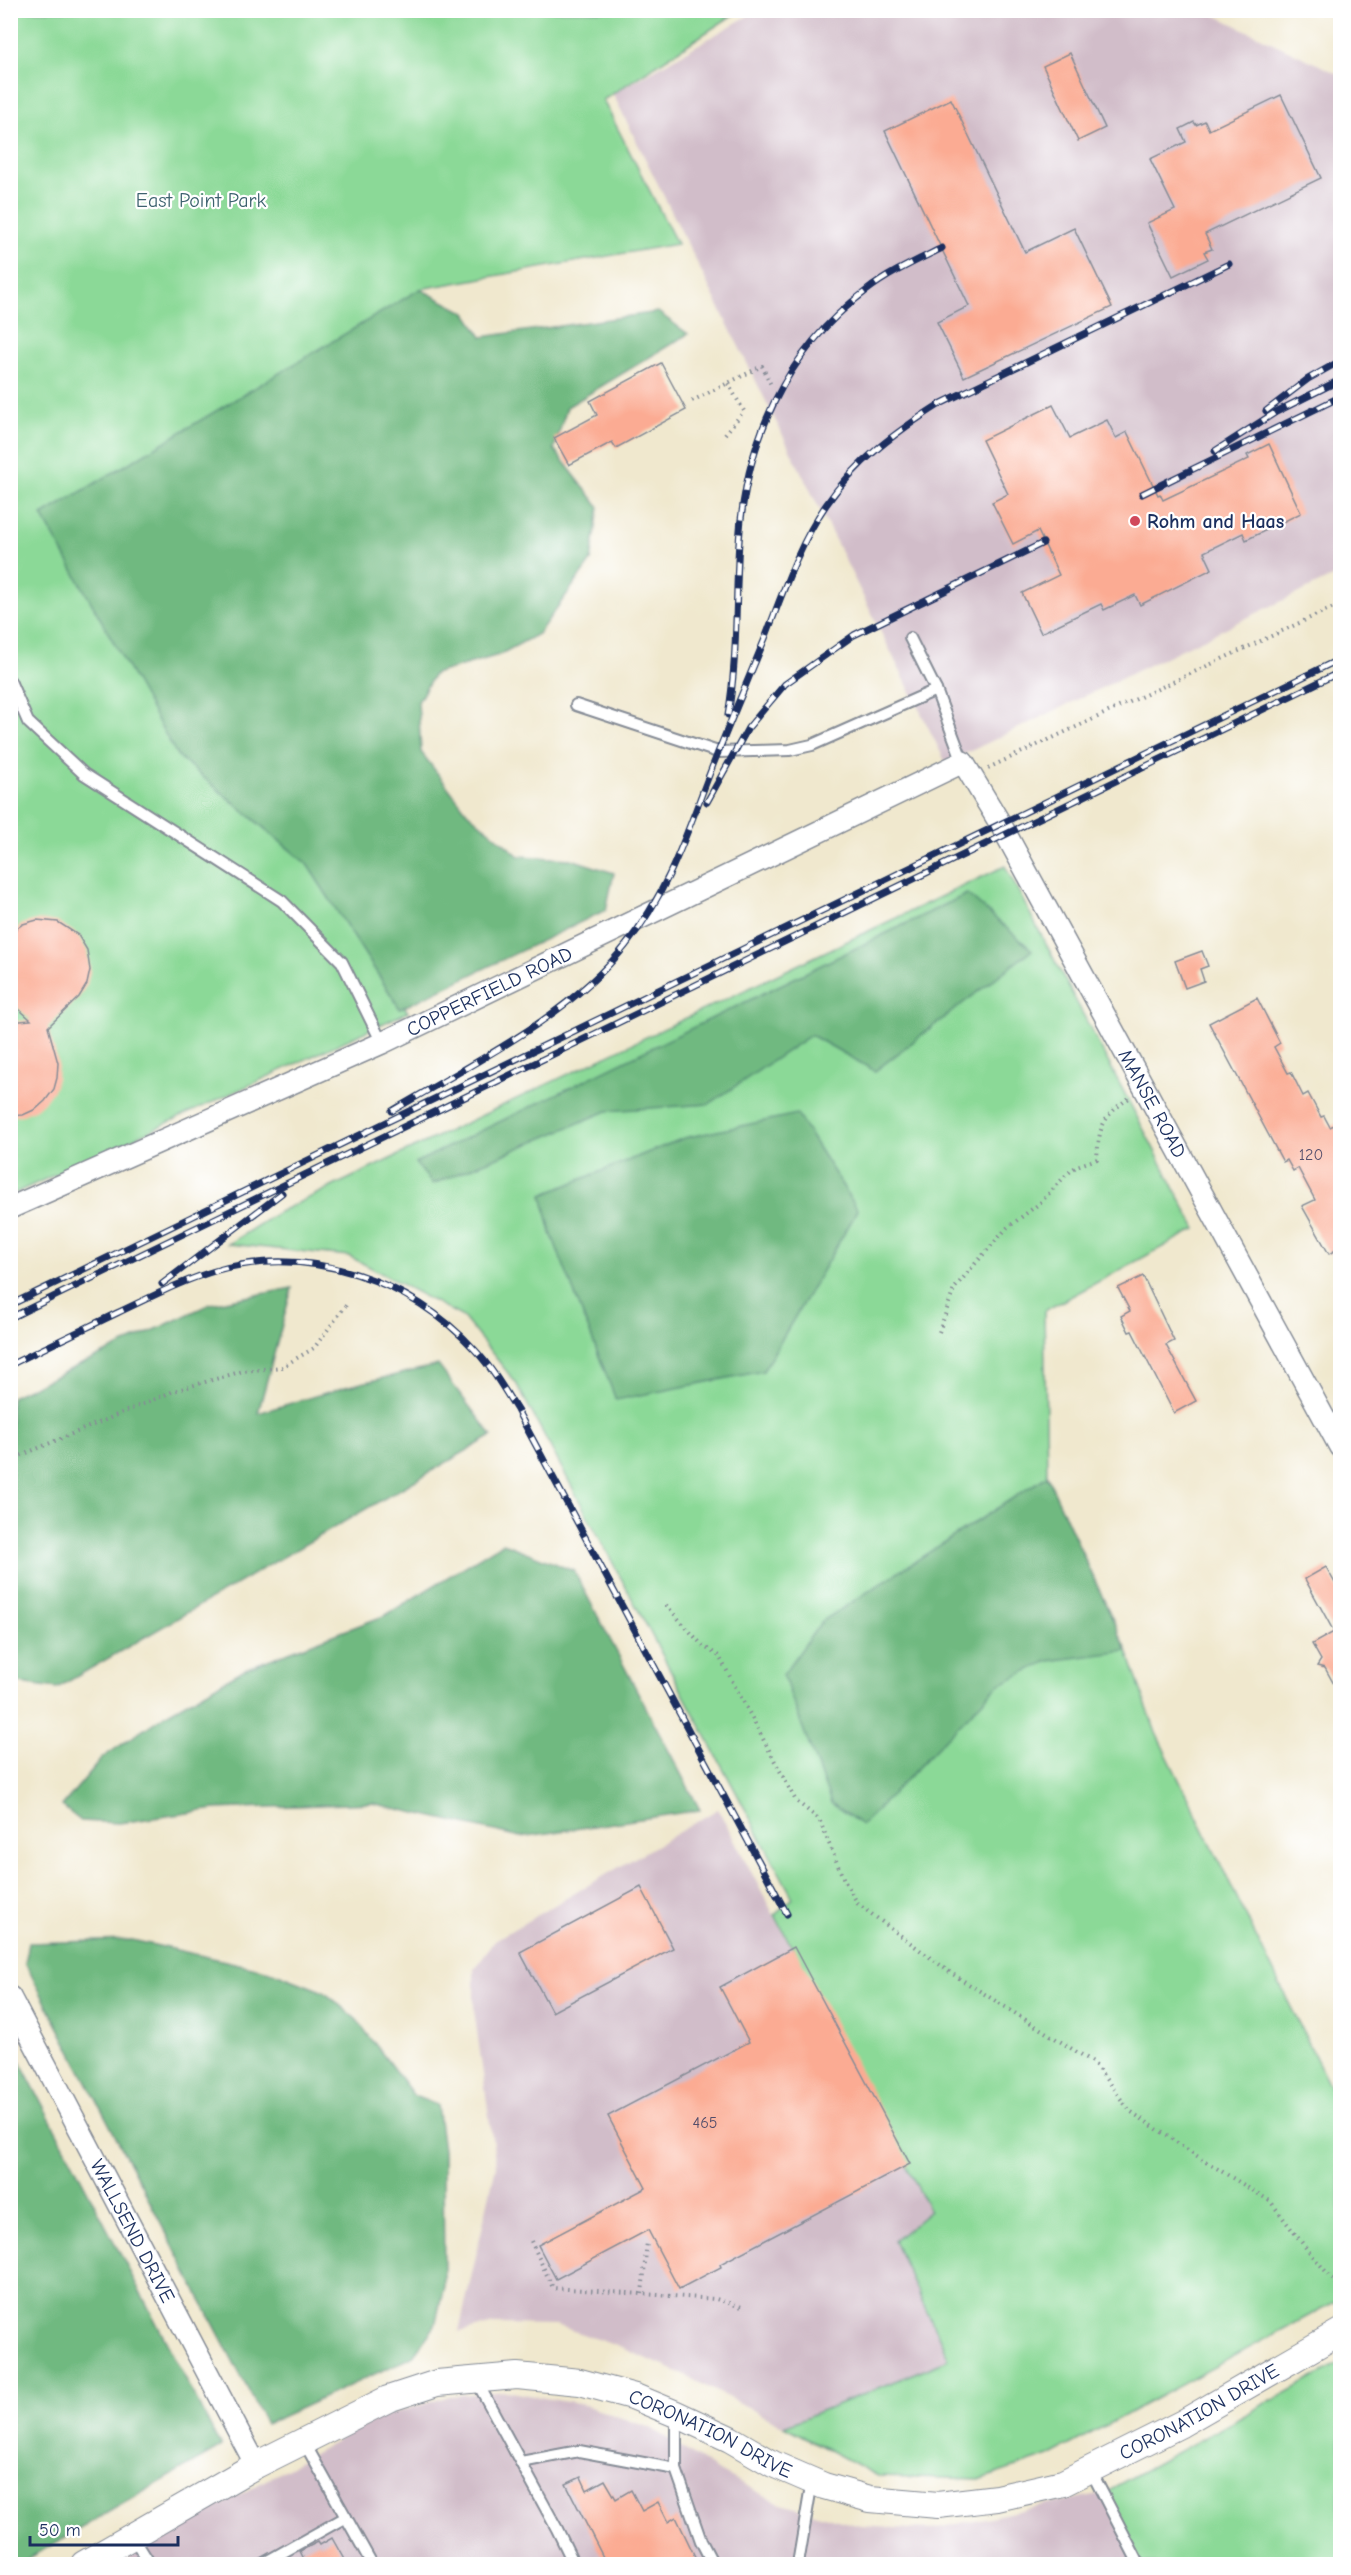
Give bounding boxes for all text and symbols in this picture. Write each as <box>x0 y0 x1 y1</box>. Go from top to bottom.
park label: East Point Park <box>136 189 266 212</box>
place label: Rohm and Haas <box>1147 510 1284 533</box>
marker: Rohm and Haas <box>1128 514 1142 528</box>
street label: COPPERFIELD ROAD <box>403 942 576 1041</box>
street label: MANSE ROAD <box>1113 1045 1191 1162</box>
house number: 120 <box>1299 1146 1323 1164</box>
house number: 465 <box>692 2114 718 2132</box>
street label: WALLSEND DRIVE <box>85 2155 179 2306</box>
street label: CORONATION DRIVE <box>1115 2359 1283 2465</box>
street label: CORONATION DRIVE <box>625 2385 795 2483</box>
scale bar <box>30 2509 178 2547</box>
text: 50 m <box>39 2520 81 2541</box>

